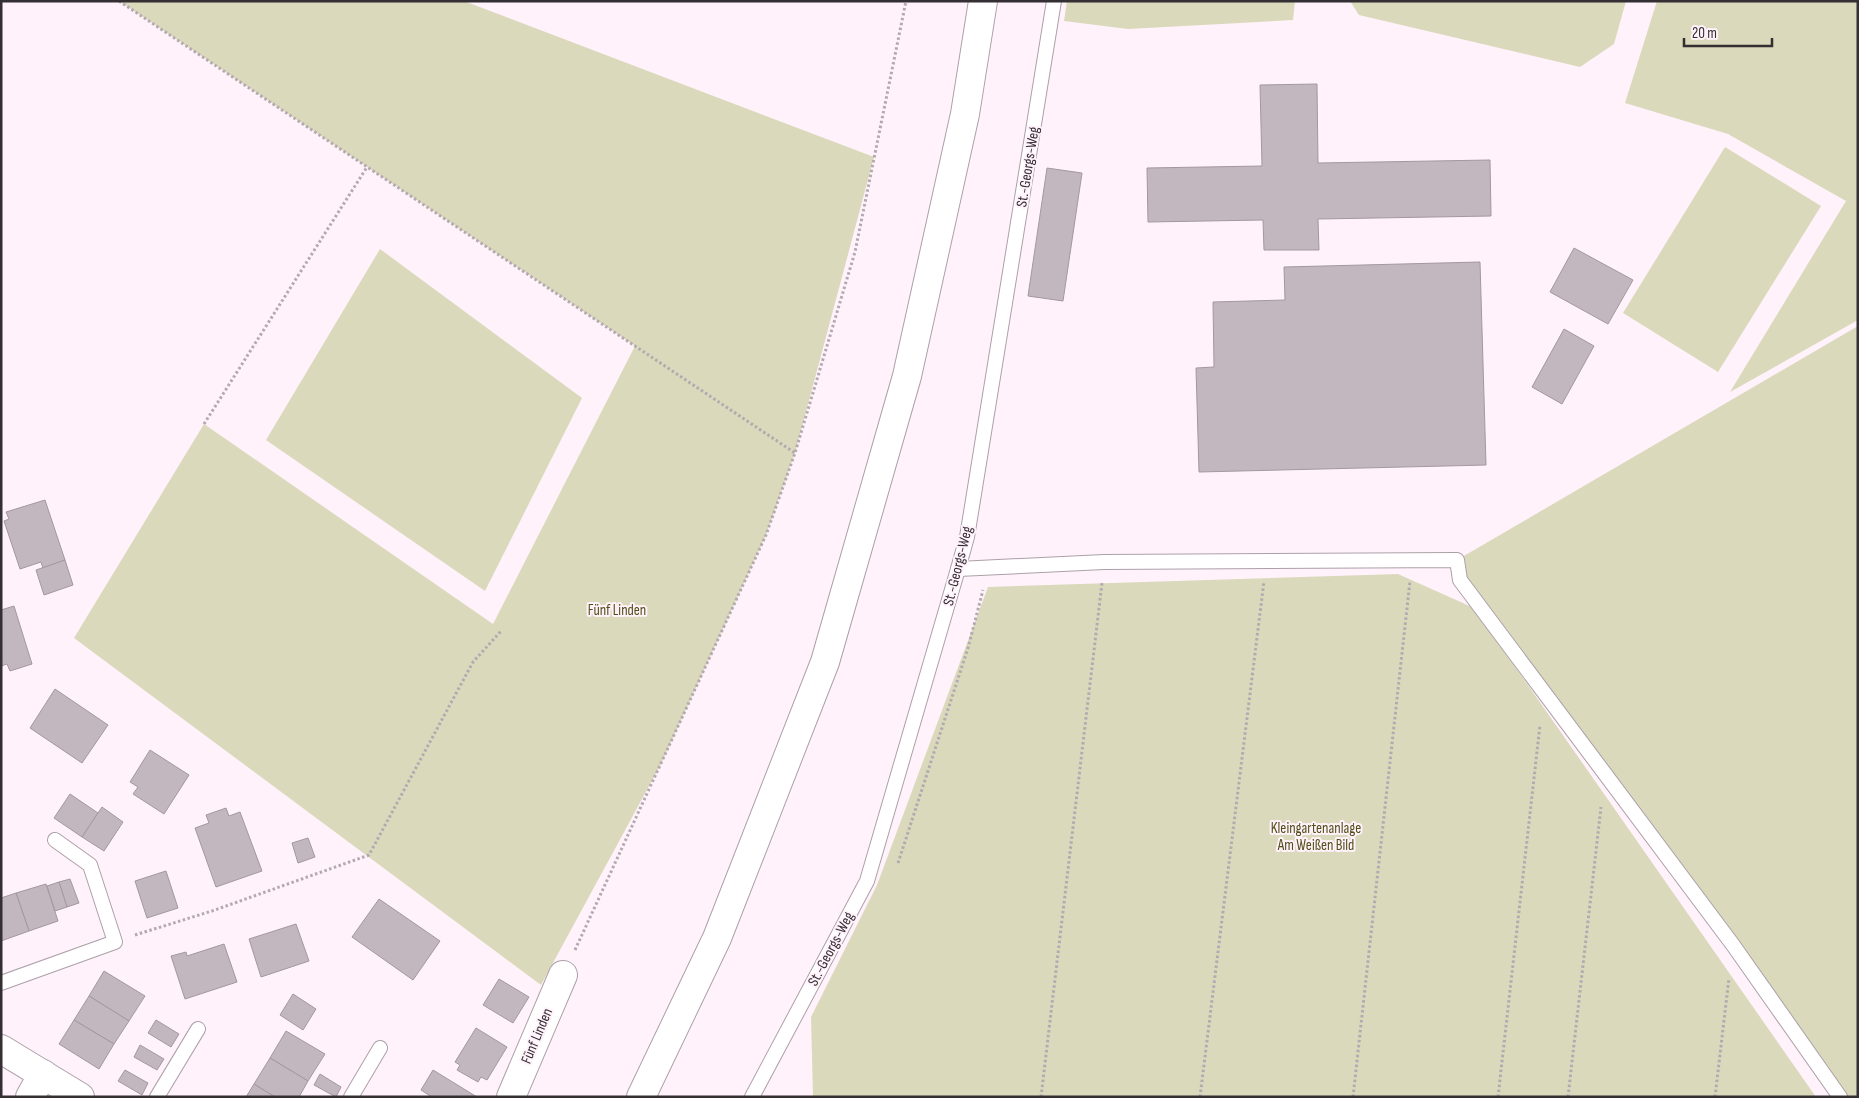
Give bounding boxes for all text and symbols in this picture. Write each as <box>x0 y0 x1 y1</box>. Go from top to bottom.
scale bar <box>1684 15 1772 47</box>
text: 20 m <box>1692 24 1717 43</box>
street label: St.-Georgs-Weg <box>1012 125 1044 209</box>
street label: St.-Georgs-Weg <box>939 524 977 608</box>
park label: Fünf Linden <box>588 601 646 620</box>
park label: Kleingartenanlage Am Weißen Bild <box>1271 819 1361 855</box>
street label: St.-Georgs-Weg <box>804 909 858 989</box>
street label: Fünf Linden <box>517 1005 557 1067</box>

